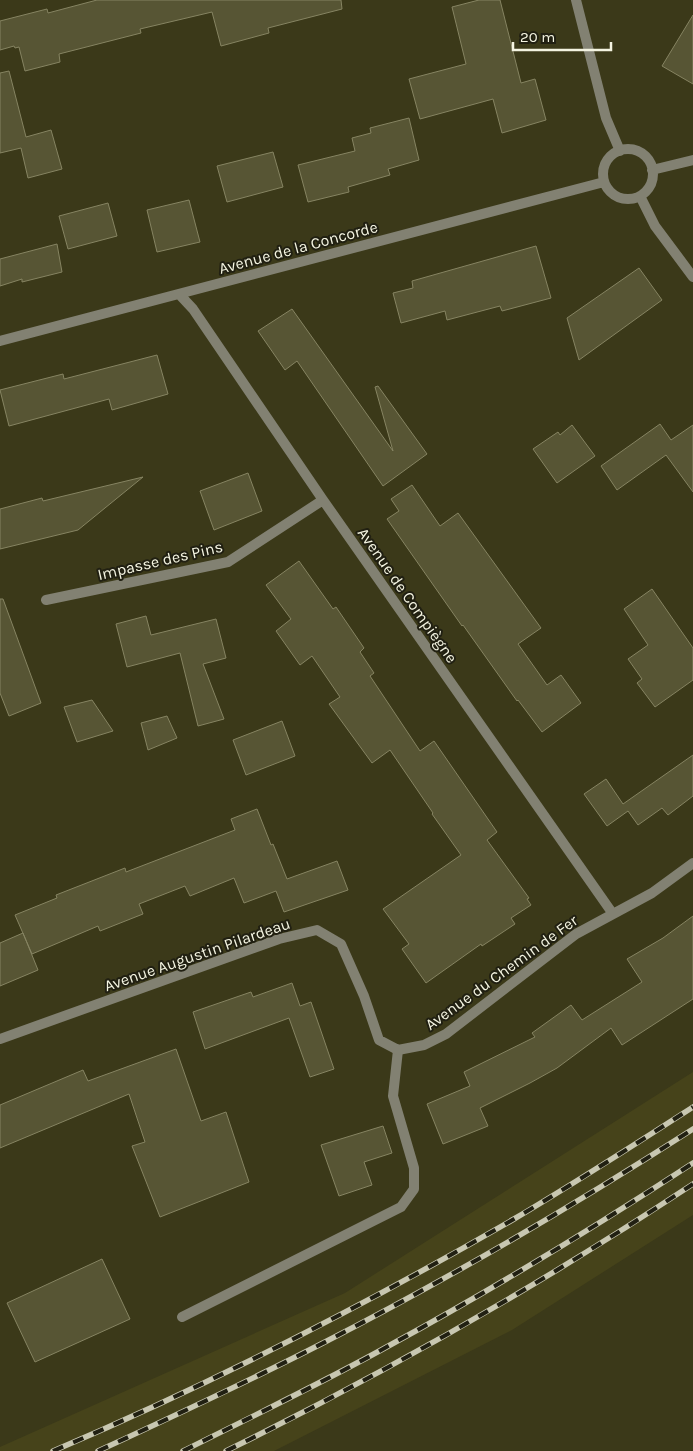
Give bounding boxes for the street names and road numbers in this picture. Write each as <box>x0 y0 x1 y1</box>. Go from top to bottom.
street label: Avenue de la Concorde <box>217 217 380 278</box>
street label: Avenue de Compiègne <box>354 524 461 667</box>
street label: Impasse des Pins <box>96 537 225 584</box>
street label: Avenue du Chemin de Fer <box>421 911 581 1034</box>
street label: Avenue Augustin Pilardeau <box>102 914 293 995</box>

